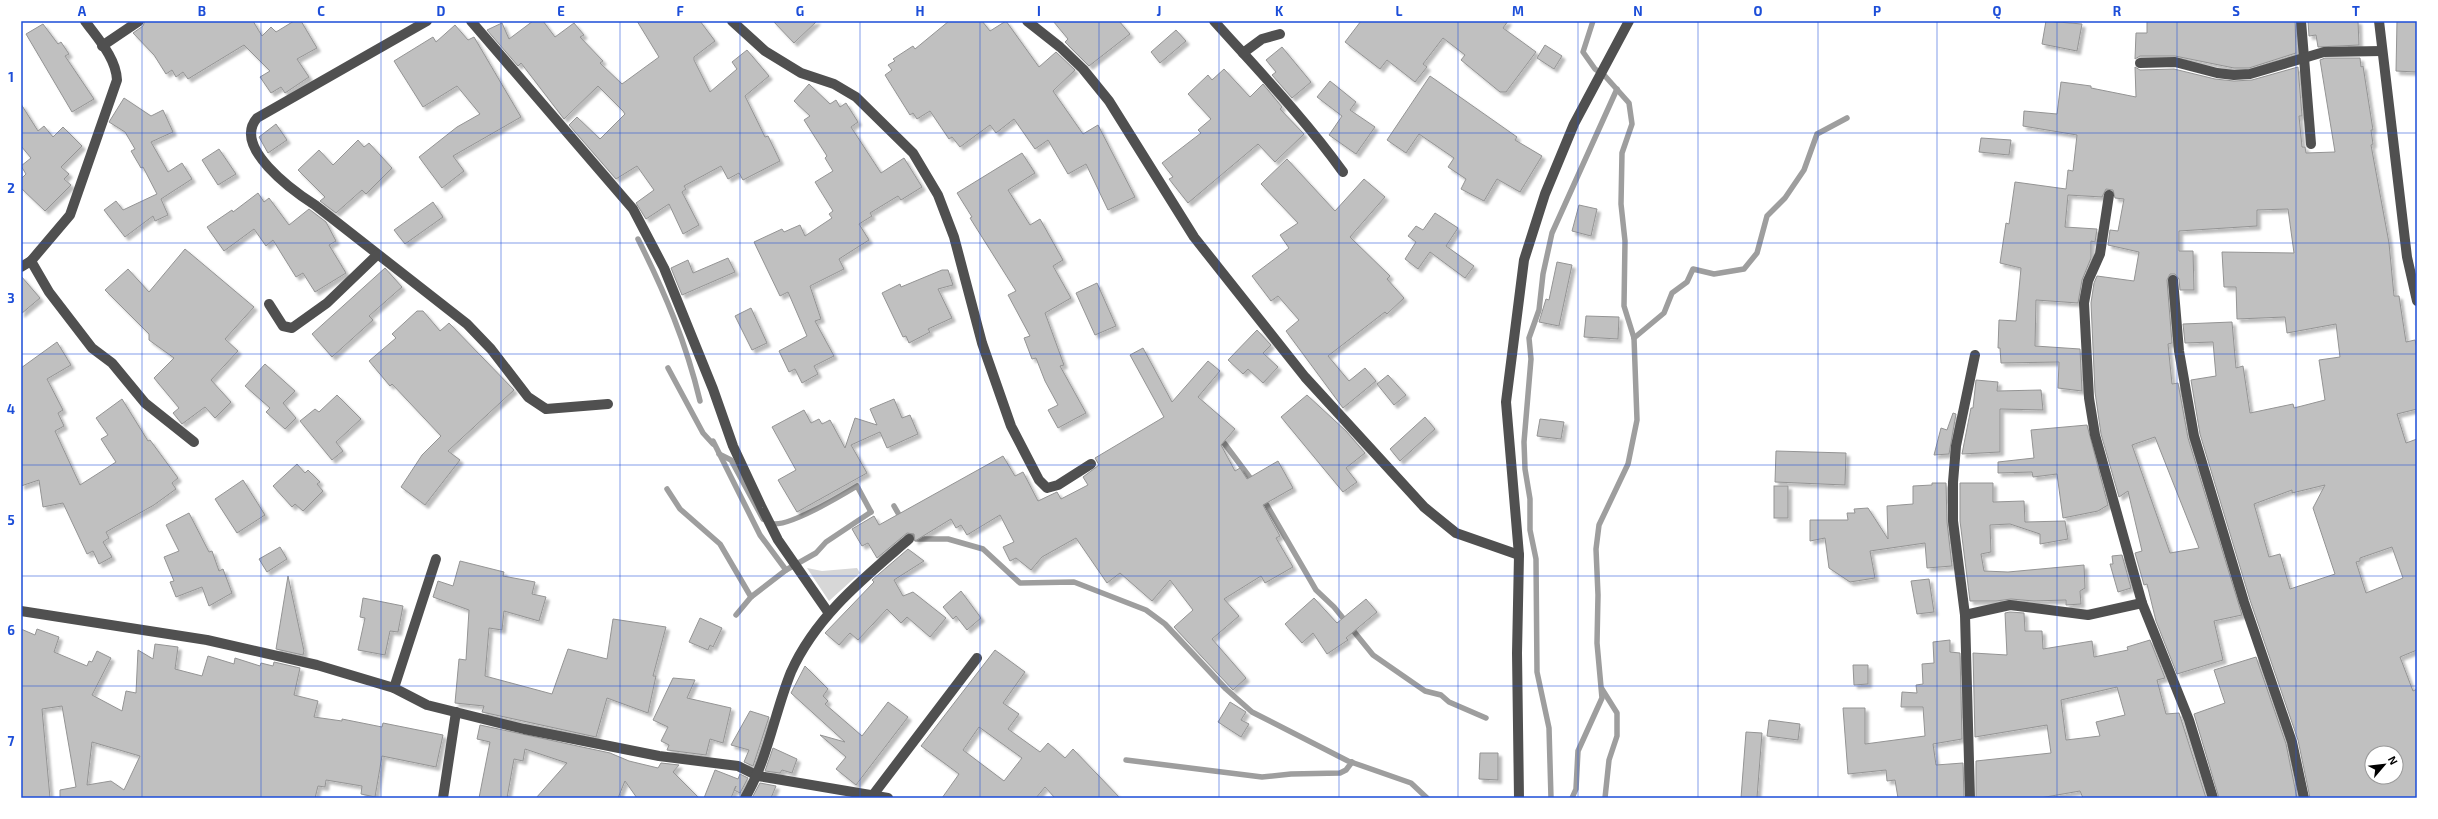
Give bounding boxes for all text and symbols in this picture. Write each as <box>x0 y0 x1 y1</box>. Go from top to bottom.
text: A <box>78 3 87 19</box>
text: B <box>198 3 206 19</box>
text: C <box>317 3 325 19</box>
text: D <box>437 3 446 19</box>
text: E <box>557 3 565 19</box>
text: F <box>676 3 684 19</box>
text: G <box>796 3 804 19</box>
text: H <box>916 3 925 19</box>
text: I <box>1037 3 1041 19</box>
text: J <box>1157 3 1161 19</box>
text: K <box>1275 3 1284 19</box>
text: L <box>1396 3 1403 19</box>
text: M <box>1512 3 1524 19</box>
text: N <box>1633 3 1643 19</box>
text: O <box>1754 3 1763 19</box>
text: P <box>1873 3 1881 19</box>
text: Q <box>1993 3 2002 20</box>
text: R <box>2113 3 2122 19</box>
text: S <box>2232 3 2240 19</box>
text: T <box>2352 3 2360 19</box>
text: 1 <box>8 69 14 85</box>
text: 2 <box>7 180 15 196</box>
text: 3 <box>7 290 15 306</box>
text: 4 <box>7 401 15 417</box>
text: 5 <box>7 512 15 528</box>
text: 6 <box>7 622 15 638</box>
text: 7 <box>8 733 15 749</box>
north arrow <box>2364 745 2404 785</box>
text: N <box>2386 754 2401 767</box>

